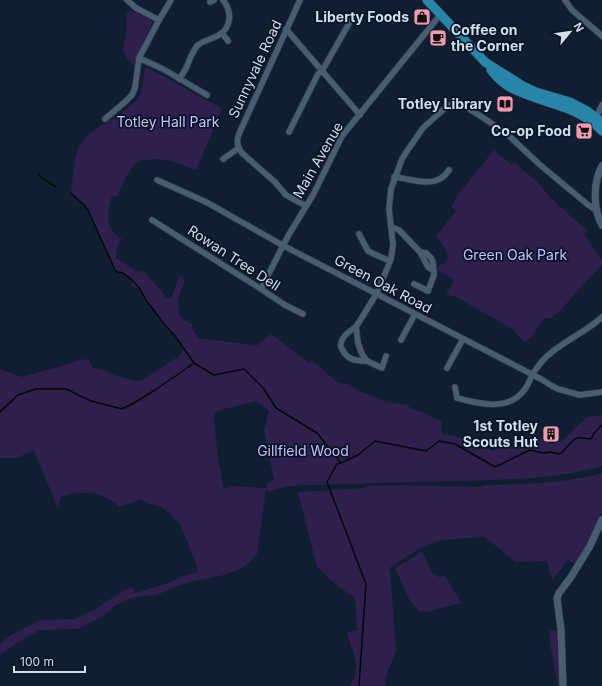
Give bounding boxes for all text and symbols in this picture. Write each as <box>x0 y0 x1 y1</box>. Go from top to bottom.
shop icon: Liberty Foods <box>412 7 432 27</box>
place label: Liberty Foods <box>315 8 409 25</box>
north arrow <box>550 12 590 52</box>
street label: Sunnyvale Road <box>224 17 285 121</box>
text: N <box>571 20 587 34</box>
place label: Coffee on the Corner <box>451 21 524 54</box>
cafe icon: Coffee on the Corner <box>428 28 448 48</box>
library icon: Totley Library <box>495 94 515 114</box>
place label: Totley Library <box>398 95 493 112</box>
park label: Totley Hall Park <box>117 113 220 130</box>
street label: Main Avenue <box>289 119 346 201</box>
supermarket icon: Co-op Food <box>574 121 594 141</box>
place label: Co-op Food <box>491 122 571 139</box>
street label: Rowan Tree Dell <box>185 221 284 294</box>
park label: Green Oak Park <box>463 246 567 263</box>
street label: Green Oak Road <box>332 251 435 316</box>
place label: 1st Totley Scouts Hut <box>463 417 539 450</box>
building icon: 1st Totley Scouts Hut <box>541 424 561 444</box>
park label: Gillfield Wood <box>257 442 349 459</box>
scale bar <box>14 648 85 674</box>
text: 100 m <box>20 654 54 669</box>

